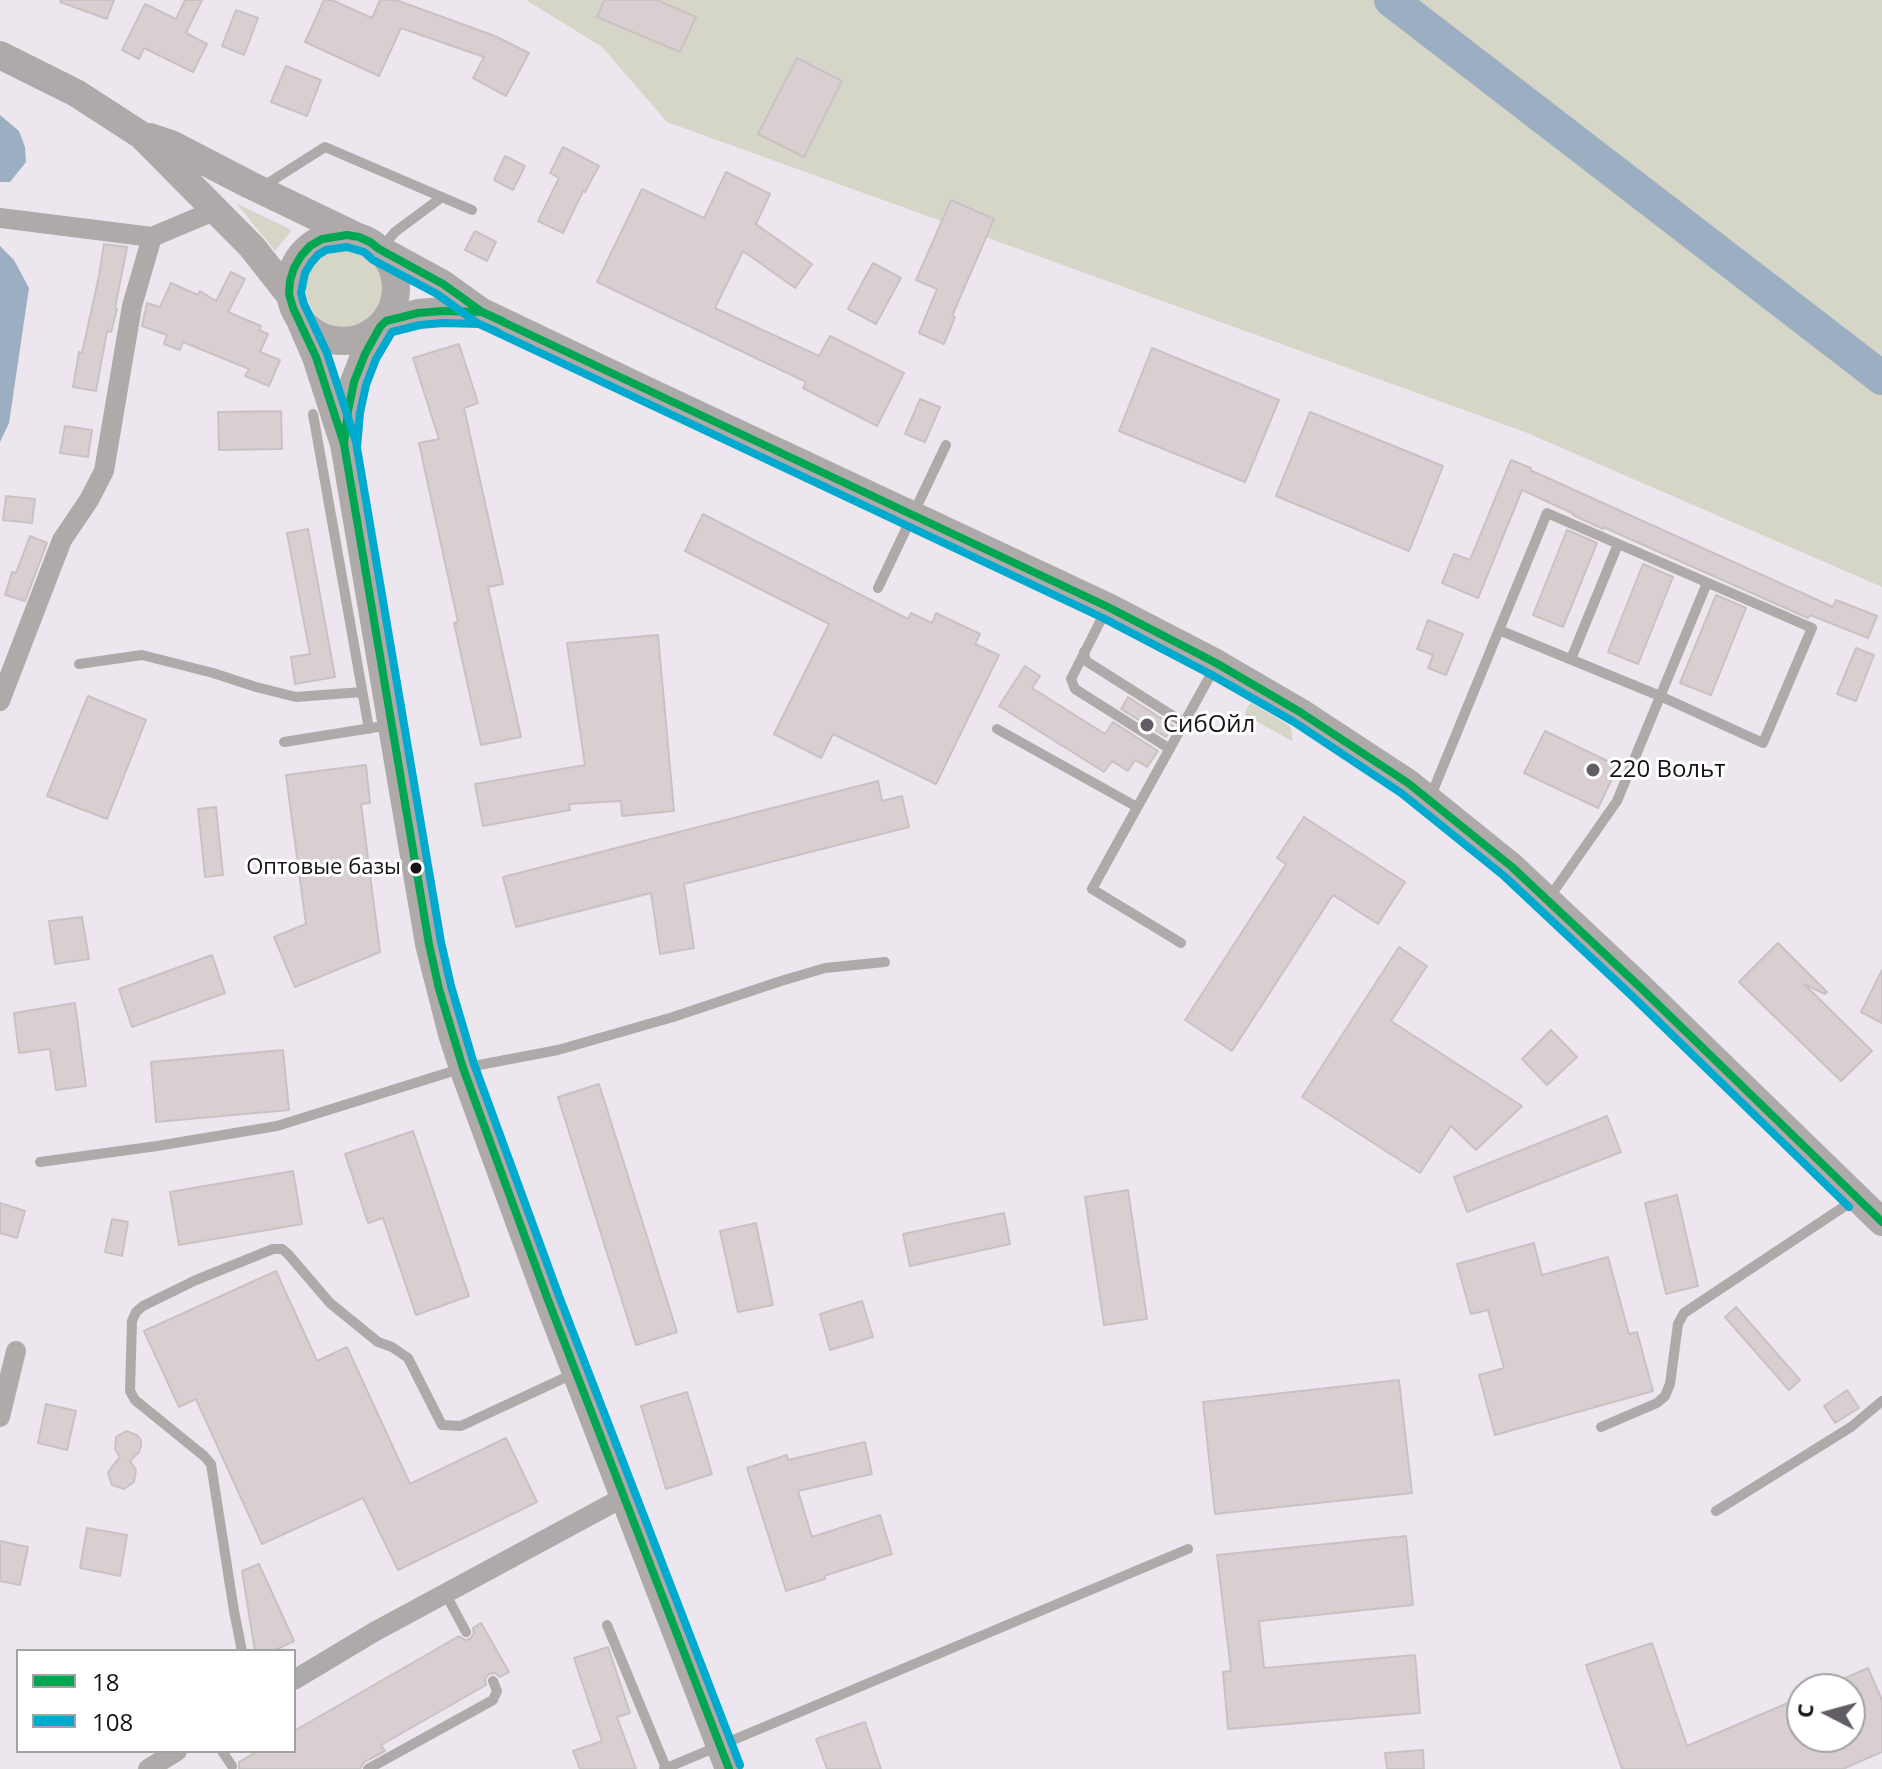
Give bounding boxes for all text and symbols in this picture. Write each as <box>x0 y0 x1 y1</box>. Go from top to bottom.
place label: СибОйл <box>1163 711 1255 739</box>
marker: СибОйл <box>1138 716 1156 734</box>
place label: 220 Вольт <box>1609 756 1726 784</box>
marker: 220 Вольт <box>1584 761 1602 779</box>
place label: Оптовые базы <box>246 855 401 881</box>
marker: Оптовые базы <box>408 860 424 876</box>
legend <box>16 1649 296 1753</box>
text: 18 <box>92 1665 119 1698</box>
north arrow <box>1786 1673 1866 1753</box>
text: С <box>1788 1702 1820 1719</box>
text: 108 <box>92 1705 133 1738</box>

